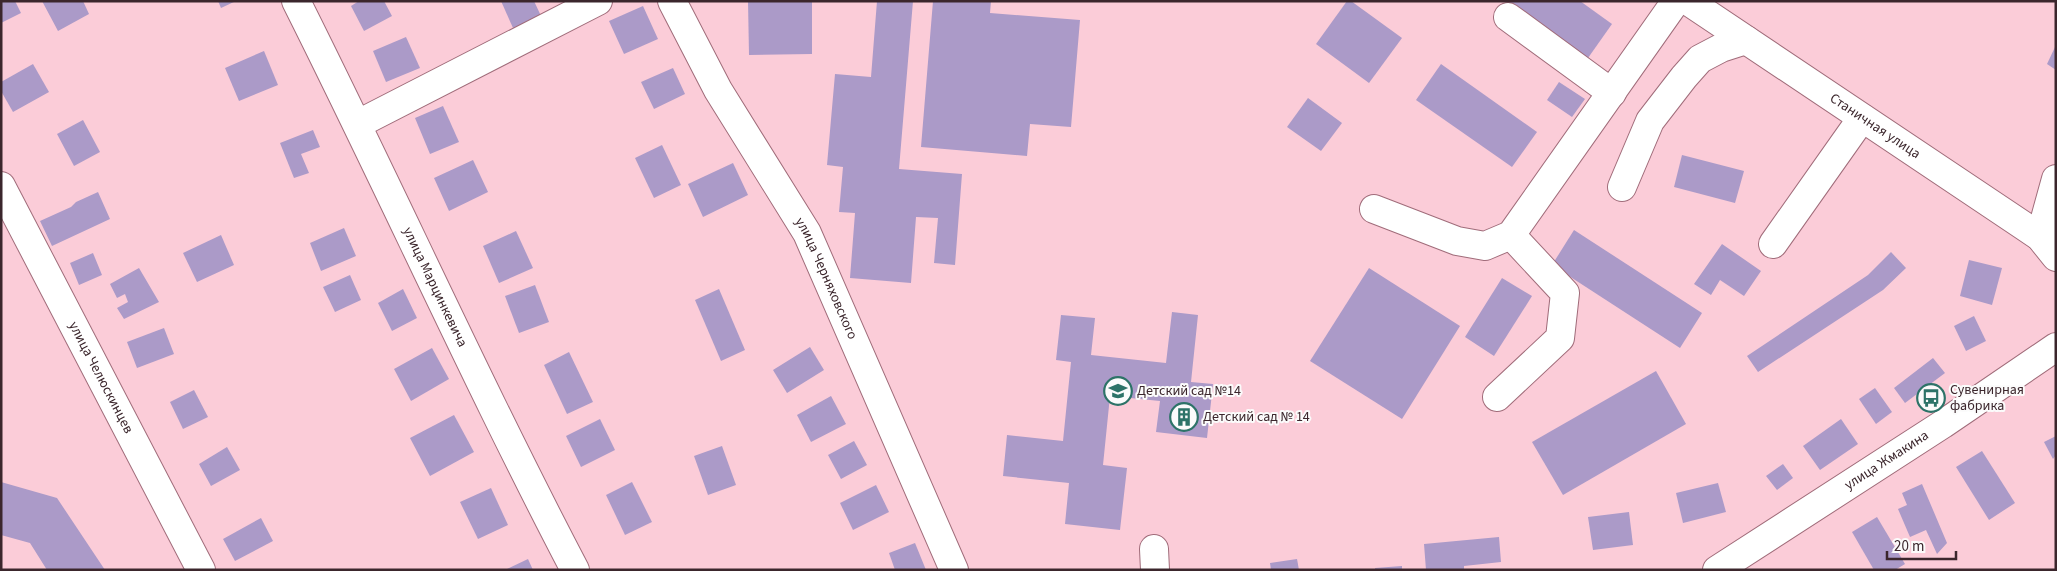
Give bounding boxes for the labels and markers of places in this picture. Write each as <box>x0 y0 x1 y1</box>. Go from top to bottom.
school or university icon: Детский сад №14 <box>1103 376 1133 406</box>
place label: Сувенирная фабрика <box>1950 380 2024 416</box>
place label: Детский сад №14 <box>1137 381 1241 401</box>
bus stop icon: Сувенирная фабрика <box>1916 383 1946 413</box>
building icon: Детский сад № 14 <box>1169 402 1199 432</box>
place label: Детский сад № 14 <box>1203 407 1310 427</box>

